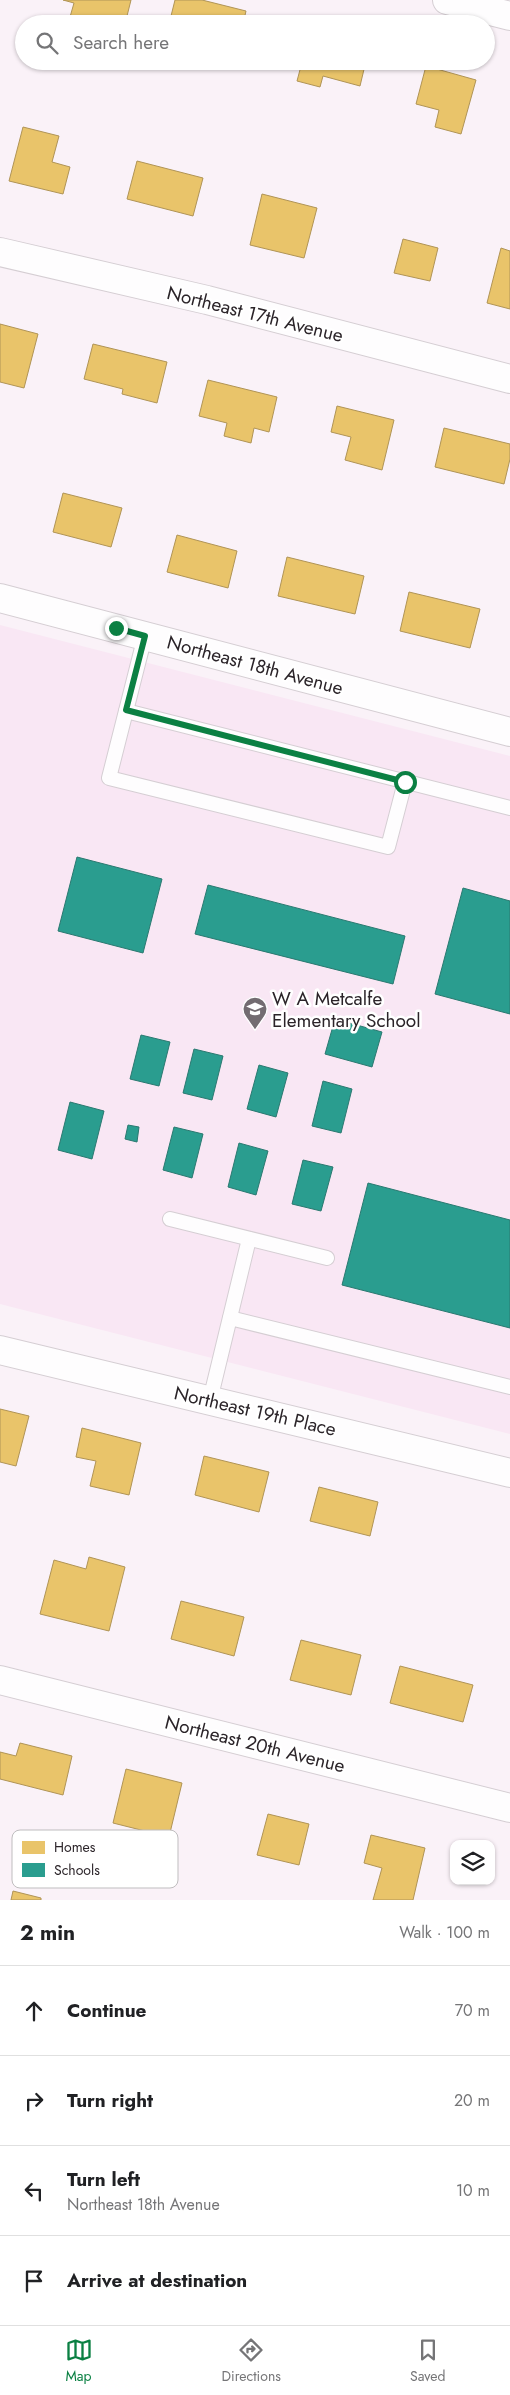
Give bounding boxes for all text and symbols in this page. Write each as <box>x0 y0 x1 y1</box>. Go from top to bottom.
search box <box>15 15 495 70</box>
icon: search <box>33 29 61 57</box>
text: Search here <box>73 29 169 56</box>
street label: Northeast 17th Avenue <box>164 279 346 349</box>
route end <box>105 617 128 640</box>
street label: Northeast 18th Avenue <box>164 628 346 702</box>
route start <box>394 771 417 794</box>
place label: W A Metcalfe Elementary School <box>272 985 421 1034</box>
school or university icon: W A Metcalfe Elementary School <box>242 996 268 1030</box>
street label: Northeast 19th Place <box>171 1379 339 1443</box>
street label: Northeast 20th Avenue <box>162 1709 348 1779</box>
legend <box>12 1830 178 1888</box>
text: Homes <box>54 1837 96 1857</box>
map controls <box>450 1840 495 1885</box>
button: layers <box>450 1840 495 1885</box>
text: Schools <box>54 1860 100 1880</box>
text: 2 min <box>20 1918 75 1948</box>
text: Walk · 100 m <box>399 1921 490 1944</box>
icon: ahead <box>20 1997 48 2025</box>
text: Continue <box>67 1997 146 2024</box>
text: 70 m <box>455 1999 490 2022</box>
icon: right <box>20 2087 48 2115</box>
text: Turn right <box>67 2087 153 2114</box>
text: 20 m <box>454 2089 490 2112</box>
text: Turn left <box>67 2166 140 2193</box>
icon: left <box>20 2177 48 2205</box>
text: 10 m <box>456 2179 490 2202</box>
text: Northeast 18th Avenue <box>67 2193 220 2216</box>
icon: arrive <box>20 2267 48 2295</box>
text: Arrive at destination <box>67 2267 247 2294</box>
tab: Map <box>65 2336 93 2386</box>
tab: Directions <box>222 2336 281 2386</box>
tab: Saved <box>410 2336 445 2386</box>

